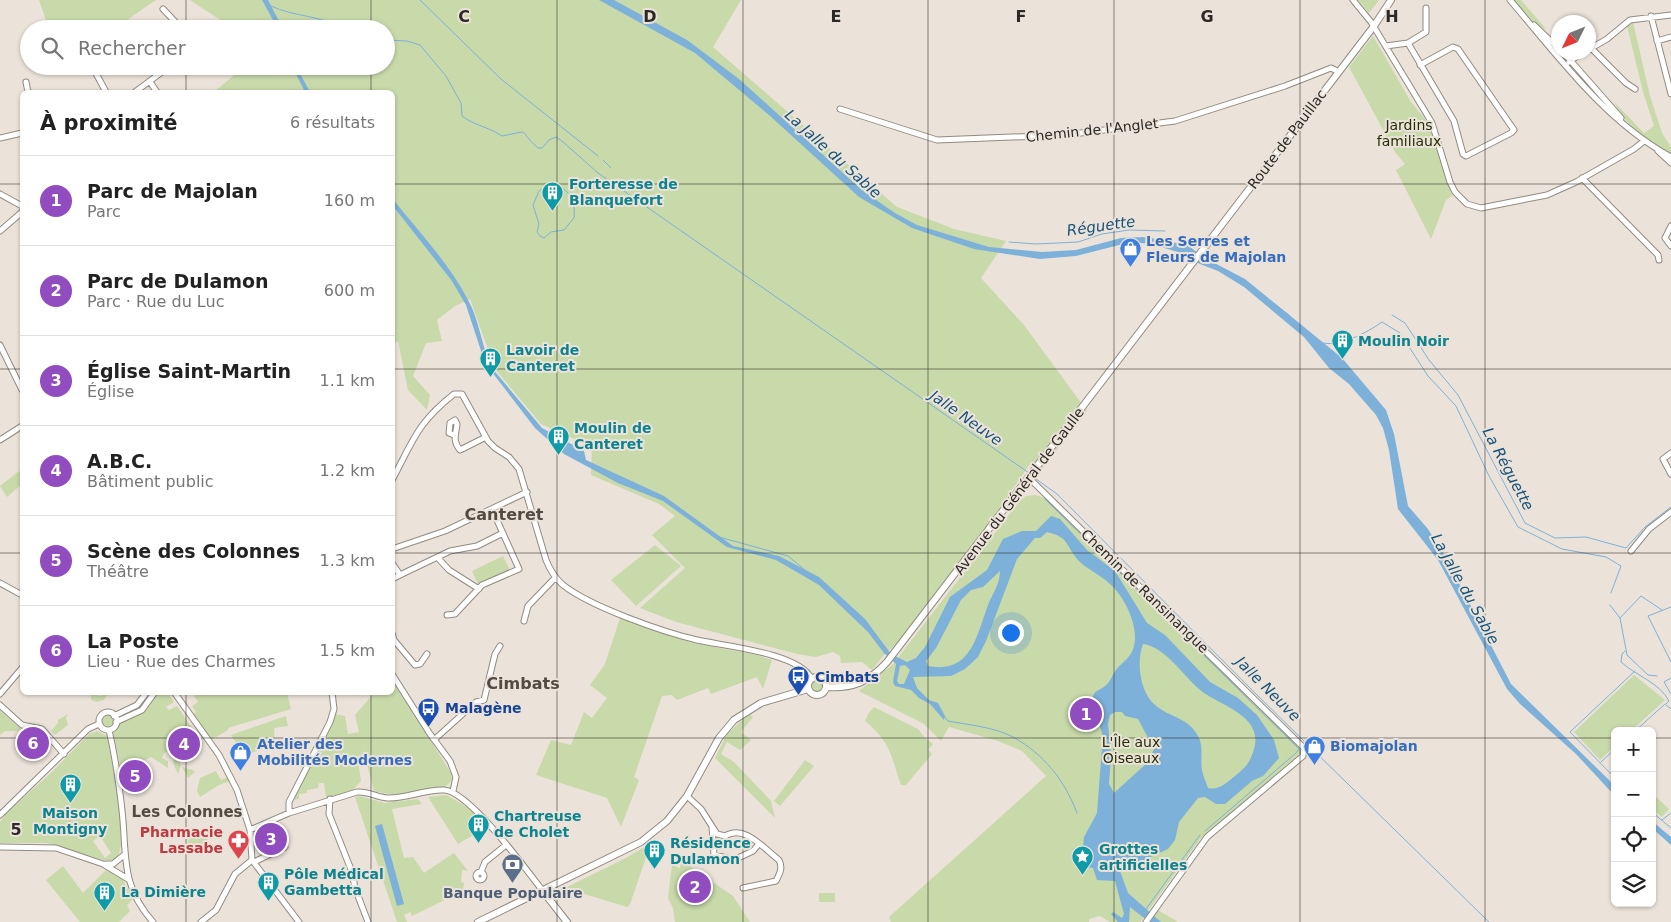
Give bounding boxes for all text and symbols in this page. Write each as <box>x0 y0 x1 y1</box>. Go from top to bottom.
text: C <box>458 7 470 26</box>
text: D <box>643 7 657 26</box>
text: E <box>831 7 841 26</box>
text: F <box>1016 7 1026 26</box>
text: G <box>1200 7 1214 26</box>
text: H <box>1385 7 1399 26</box>
north arrow <box>1551 15 1596 60</box>
search box <box>20 20 395 75</box>
icon: search <box>38 34 66 62</box>
text: Rechercher <box>78 37 186 59</box>
street label: Route de Pauillac <box>1244 86 1330 192</box>
water label: La Jalle du Sable <box>781 106 885 202</box>
text: À proximité <box>40 111 177 135</box>
text: 6 résultats <box>290 113 375 132</box>
street label: Chemin de l'Anglet <box>1025 115 1160 145</box>
park label: Jardins familiaux <box>1377 117 1441 149</box>
place label: Forteresse de Blanquefort <box>569 176 678 208</box>
text: Parc de Majolan <box>87 180 258 202</box>
building icon: Forteresse de Blanquefort <box>541 180 565 211</box>
text: 1 <box>50 191 62 210</box>
text: 160 m <box>324 191 375 210</box>
text: Parc <box>87 202 121 221</box>
water label: Réguette <box>1066 212 1136 240</box>
place label: Les Serres et Fleurs de Majolan <box>1146 233 1286 265</box>
shop icon: Les Serres et Fleurs de Majolan <box>1118 237 1142 268</box>
text: Parc de Dulamon <box>87 270 269 292</box>
text: 2 <box>50 281 62 300</box>
text: 600 m <box>324 281 375 300</box>
text: Parc · Rue du Luc <box>87 292 224 311</box>
building icon: Moulin Noir <box>1330 329 1354 360</box>
place label: Moulin Noir <box>1358 333 1449 349</box>
place label: Lavoir de Canteret <box>506 342 579 374</box>
building icon: Lavoir de Canteret <box>478 346 502 377</box>
text: Église Saint-Martin <box>87 360 291 382</box>
text: 3 <box>50 371 62 390</box>
text: 1.1 km <box>320 371 375 390</box>
text: Église <box>87 382 134 401</box>
water label: Jalle Neuve <box>924 385 1006 449</box>
street label: Avenue du Général de Gaulle <box>951 404 1087 578</box>
place label: Moulin de Canteret <box>574 420 651 452</box>
building icon: Moulin de Canteret <box>546 424 570 455</box>
water label: La Réguette <box>1479 425 1537 513</box>
text: A.B.C. <box>87 450 152 472</box>
text: 4 <box>50 461 62 480</box>
text: 1.2 km <box>320 461 375 480</box>
text: Bâtiment public <box>87 472 214 491</box>
district label: Canteret <box>465 505 544 524</box>
street label: Chemin de Ransinangue <box>1078 526 1212 656</box>
water label: La Jalle du Sable <box>1427 531 1503 647</box>
text: Scène des Colonnes <box>87 540 300 562</box>
text: 5 <box>50 551 62 570</box>
text: 1.3 km <box>320 551 375 570</box>
text: Théâtre <box>87 562 149 581</box>
your location <box>998 620 1024 646</box>
text: La Poste <box>87 630 179 652</box>
text: 6 <box>50 641 62 660</box>
text: 1.5 km <box>320 641 375 660</box>
water label: Jalle Neuve <box>1230 651 1304 725</box>
text: Lieu · Rue des Charmes <box>87 652 276 671</box>
bus stop icon: Cimbats <box>787 665 811 696</box>
place label: Cimbats <box>815 669 879 685</box>
district label: Cimbats <box>486 674 560 693</box>
pin: 1 <box>1070 695 1102 733</box>
bus stop icon: Malagène <box>417 696 441 727</box>
place label: Malagène <box>445 700 522 716</box>
pin: 6 <box>17 724 49 762</box>
pin: 4 <box>168 725 200 763</box>
map controls <box>1611 727 1656 907</box>
button: + <box>1611 727 1656 772</box>
park label: L'Île aux Oiseaux <box>1102 733 1160 766</box>
shop icon: Biomajolan <box>1302 734 1326 765</box>
place label: Atelier des Mobilités Modernes <box>257 736 412 768</box>
place label: Biomajolan <box>1330 738 1418 754</box>
shop icon: Atelier des Mobilités Modernes <box>229 740 253 771</box>
pin: 5 <box>119 757 151 795</box>
button: − <box>1611 772 1656 817</box>
building icon: Maison Montigny <box>58 773 82 804</box>
district label: Les Colonnes <box>131 803 243 821</box>
place label: Maison Montigny <box>33 805 107 837</box>
place label: Chartreuse de Cholet <box>494 808 581 840</box>
building icon: Chartreuse de Cholet <box>466 812 490 843</box>
button: locate <box>1611 817 1656 862</box>
text: 5 <box>10 820 22 839</box>
pin: 3 <box>255 820 287 858</box>
place label: Pharmacie Lassabe <box>140 824 223 856</box>
pharmacy icon: Pharmacie Lassabe <box>227 828 251 859</box>
place label: Résidence Dulamon <box>670 835 751 867</box>
building icon: Résidence Dulamon <box>642 839 666 870</box>
place label: Grottes artificielles <box>1099 841 1187 873</box>
place icon: Grottes artificielles <box>1071 845 1095 876</box>
bank icon: Banque Populaire <box>501 853 525 884</box>
button: layers <box>1611 862 1656 907</box>
place label: Pôle Médical Gambetta <box>284 866 384 898</box>
pin: 2 <box>679 868 711 906</box>
building icon: Pôle Médical Gambetta <box>256 870 280 901</box>
building icon: La Dimière <box>93 880 117 911</box>
place label: La Dimière <box>121 884 206 900</box>
place label: Banque Populaire <box>443 885 583 901</box>

